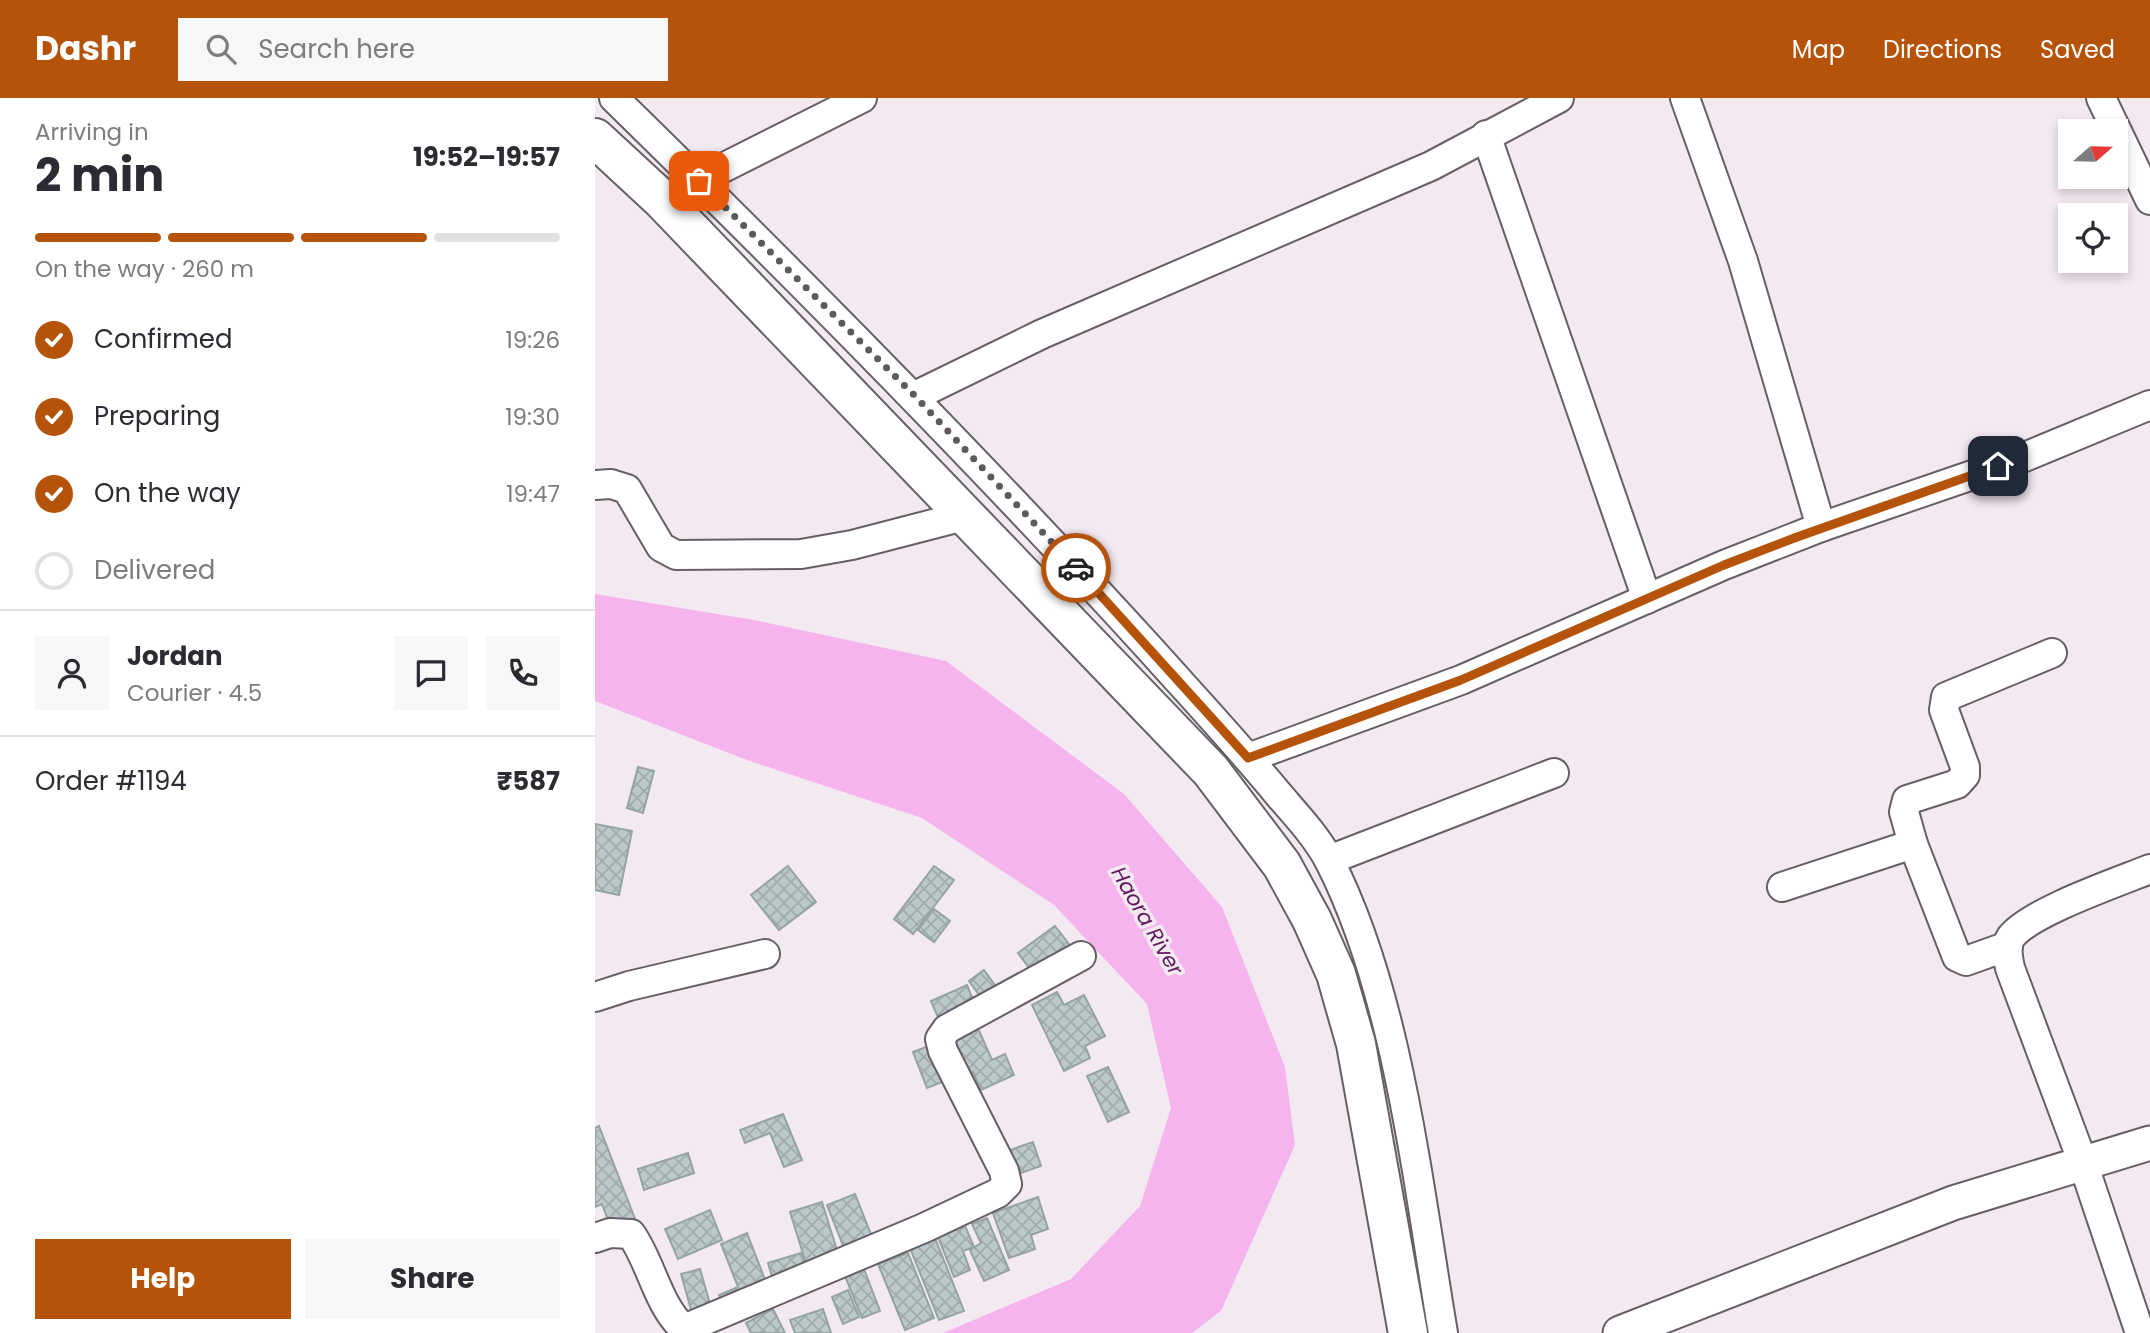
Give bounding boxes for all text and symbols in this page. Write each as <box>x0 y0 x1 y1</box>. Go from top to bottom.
search box <box>178 18 668 81</box>
text: Dashr <box>35 25 136 72</box>
icon: search <box>202 30 240 68</box>
text: Search here <box>258 31 415 67</box>
text: Map <box>1792 33 1845 66</box>
text: Directions <box>1883 33 2002 66</box>
text: Saved <box>2040 33 2115 66</box>
text: Arriving in <box>35 116 149 148</box>
north arrow <box>2058 119 2128 189</box>
map controls <box>2058 119 2128 273</box>
text: 19:52–19:57 <box>413 139 560 175</box>
text: 2 min <box>35 143 164 207</box>
pin <box>669 151 729 211</box>
icon: bag <box>680 162 718 200</box>
button: locate <box>2058 203 2128 273</box>
text: On the way · 260 m <box>35 253 254 285</box>
icon: check <box>35 321 73 359</box>
text: Confirmed <box>94 321 232 357</box>
text: 19:26 <box>505 324 560 356</box>
icon: check <box>35 398 73 436</box>
text: Preparing <box>94 398 220 434</box>
text: 19:30 <box>505 401 560 433</box>
pin <box>1968 436 2028 496</box>
icon: home <box>1979 447 2017 485</box>
icon: check <box>35 475 73 513</box>
text: On the way <box>94 475 241 511</box>
text: 19:47 <box>506 478 560 510</box>
courier <box>1041 533 1111 603</box>
icon: car <box>1057 549 1095 587</box>
text: Delivered <box>94 552 215 588</box>
button: person <box>35 636 109 710</box>
button: chat <box>394 636 468 710</box>
button: phone <box>486 636 560 710</box>
text: Jordan <box>127 638 223 674</box>
text: Courier · 4.5 <box>127 677 262 709</box>
text: Order #1194 <box>35 763 187 799</box>
text: ₹587 <box>497 763 560 799</box>
water label: Haora River <box>1105 861 1191 981</box>
button: Help <box>35 1239 291 1319</box>
button: Share <box>305 1239 560 1319</box>

